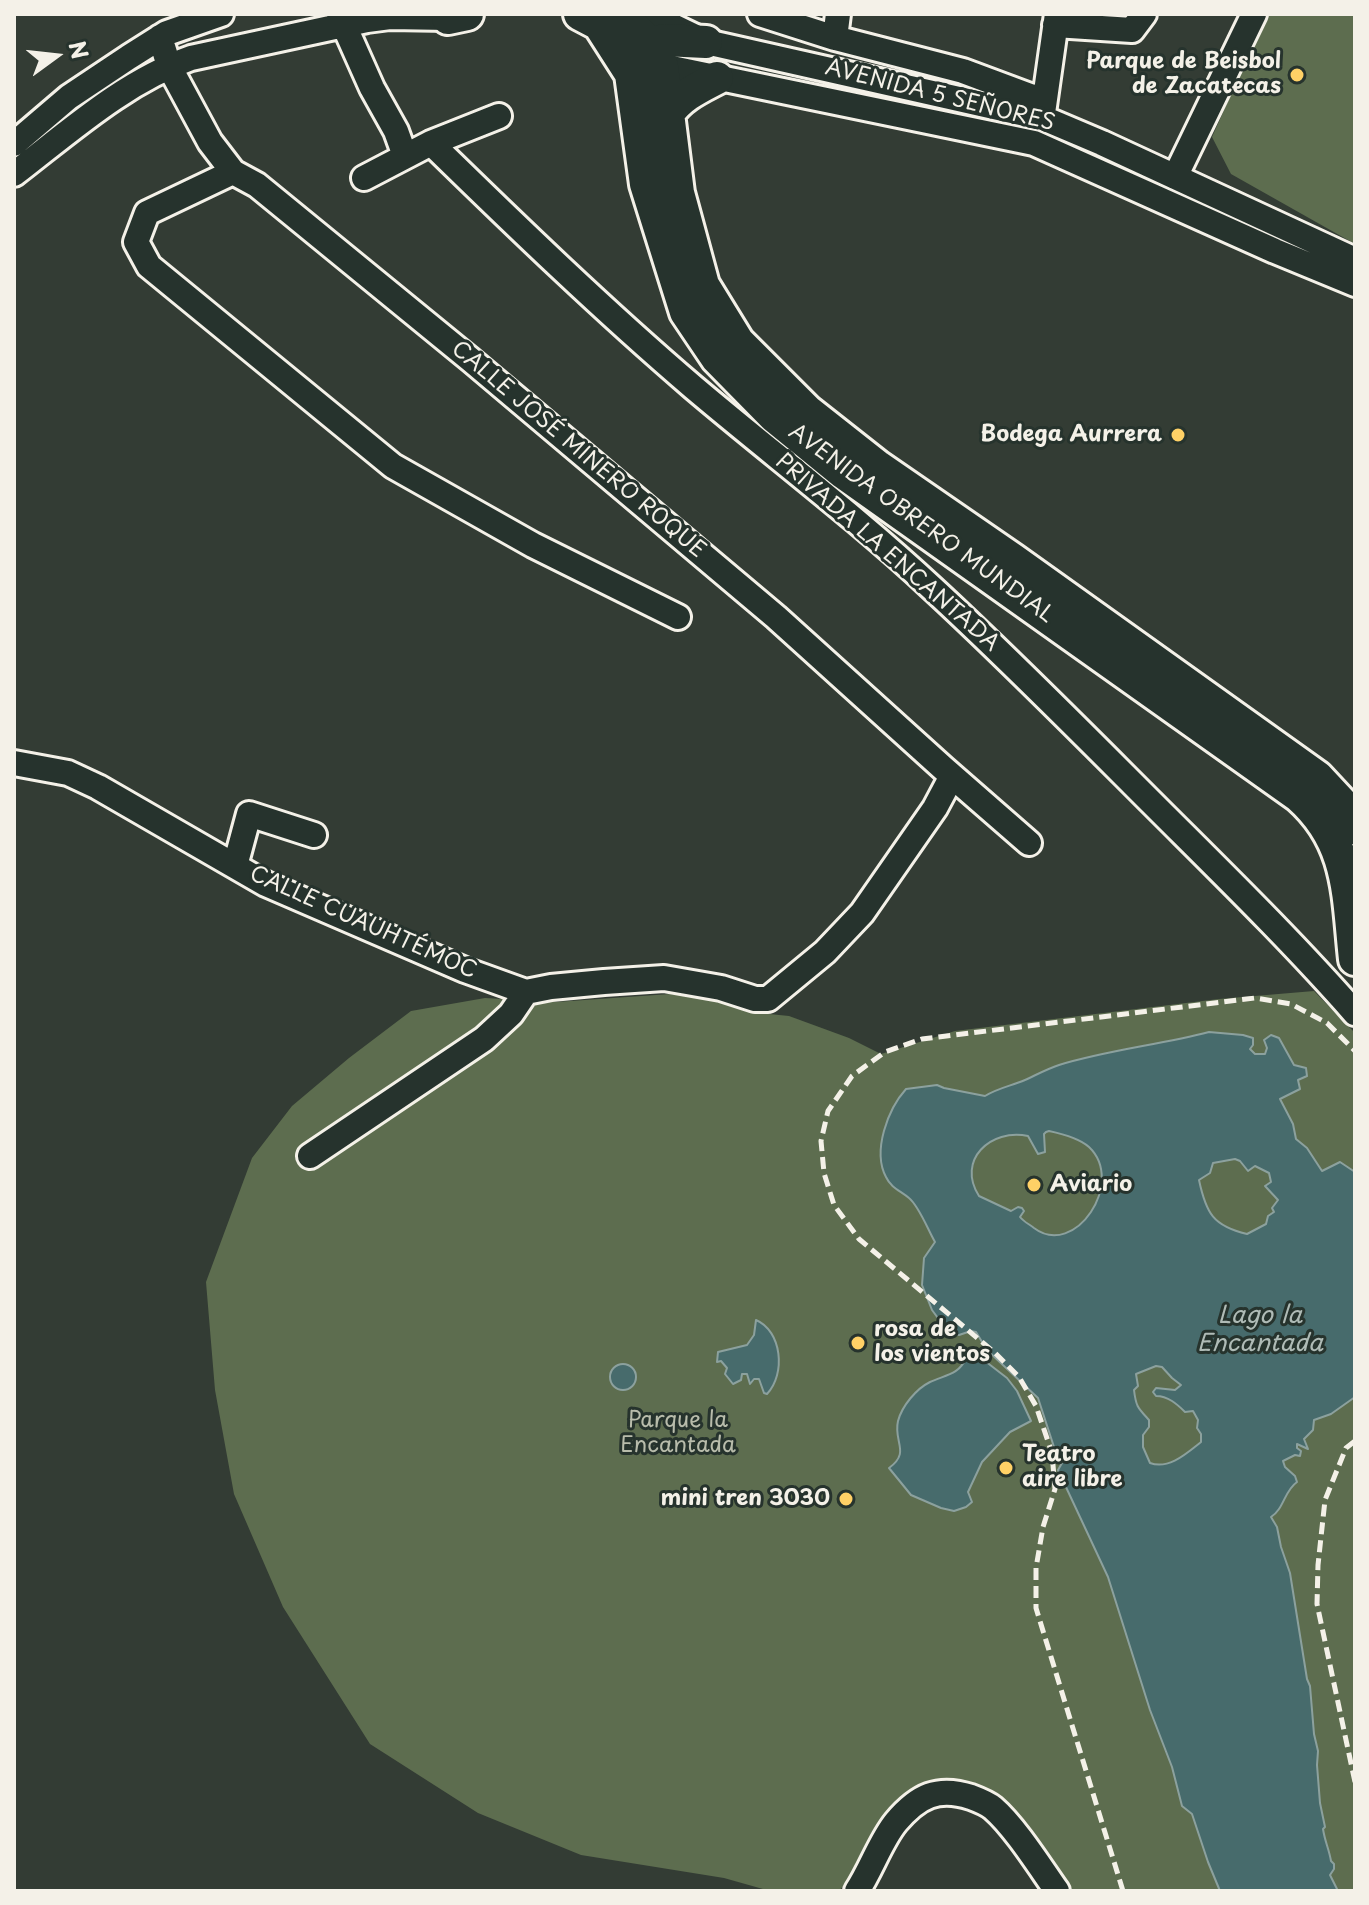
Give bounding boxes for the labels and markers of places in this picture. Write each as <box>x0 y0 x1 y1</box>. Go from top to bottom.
place label: Parque de Beisbol de Zacatecas <box>1086 49 1281 100</box>
marker: Parque de Beisbol de Zacatecas <box>1288 66 1306 84</box>
place label: Bodega Aurrera <box>980 422 1162 448</box>
marker: Bodega Aurrera <box>1169 426 1187 444</box>
place label: Aviario <box>1050 1172 1132 1198</box>
marker: Aviario <box>1025 1176 1043 1194</box>
place label: rosa de los vientos <box>874 1317 990 1368</box>
marker: rosa de los vientos <box>849 1334 867 1352</box>
place label: Teatro aire libre <box>1022 1442 1123 1494</box>
marker: Teatro aire libre <box>997 1459 1015 1477</box>
place label: mini tren 3030 <box>661 1486 830 1512</box>
marker: mini tren 3030 <box>837 1490 855 1508</box>

